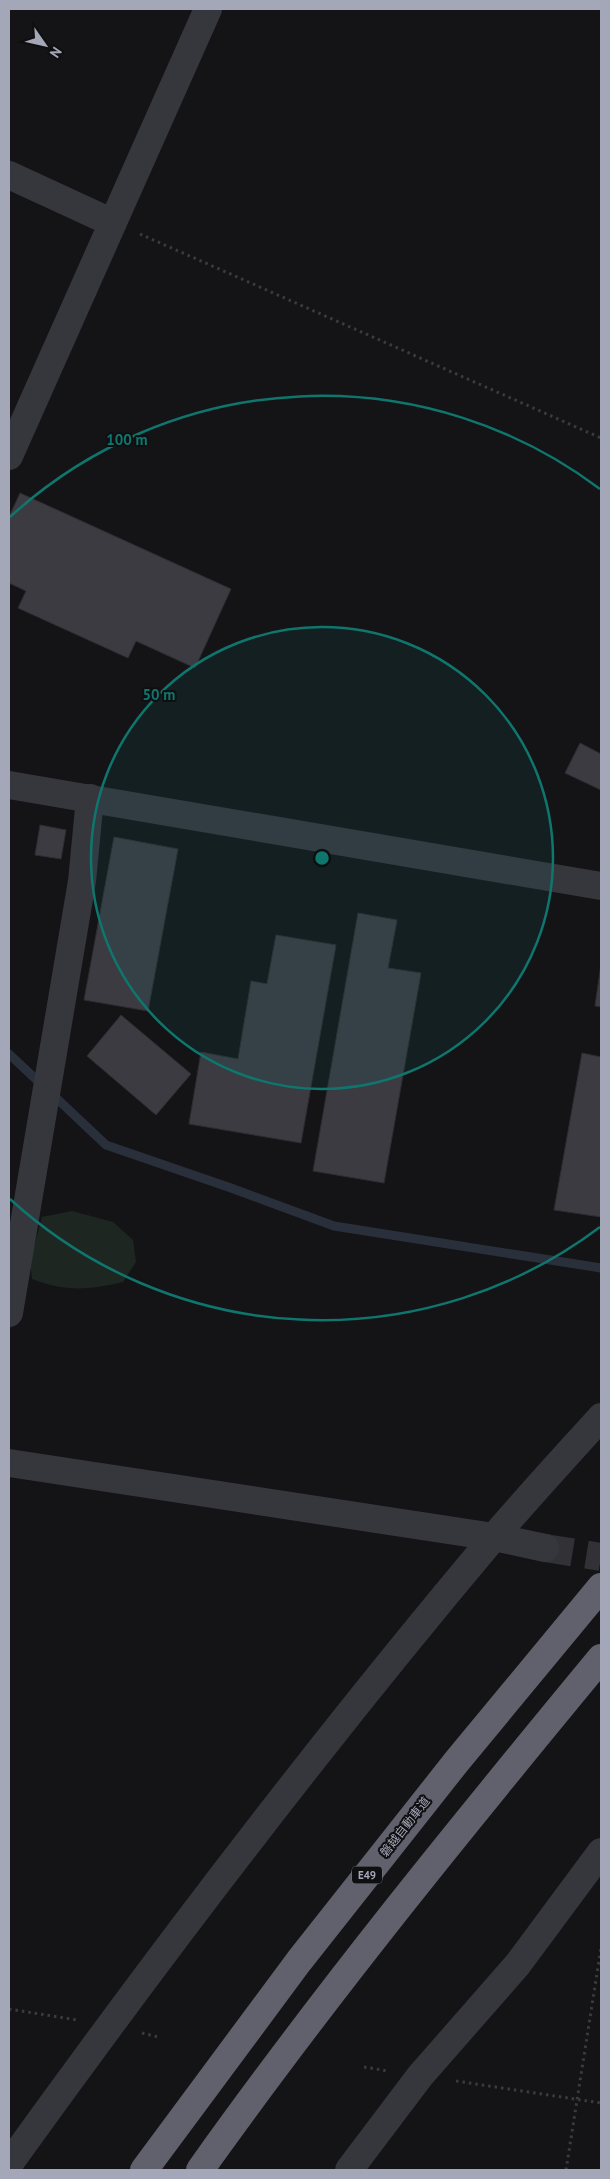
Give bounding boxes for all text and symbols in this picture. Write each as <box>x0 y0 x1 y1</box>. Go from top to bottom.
north arrow <box>20 20 70 70</box>
text: N <box>46 43 66 61</box>
text: 100 m <box>106 430 148 449</box>
text: 50 m <box>143 685 175 704</box>
centre of rings <box>313 849 331 867</box>
street label: 磐越自動車道 <box>377 1794 433 1860</box>
road number: E49 <box>352 1866 382 1884</box>

